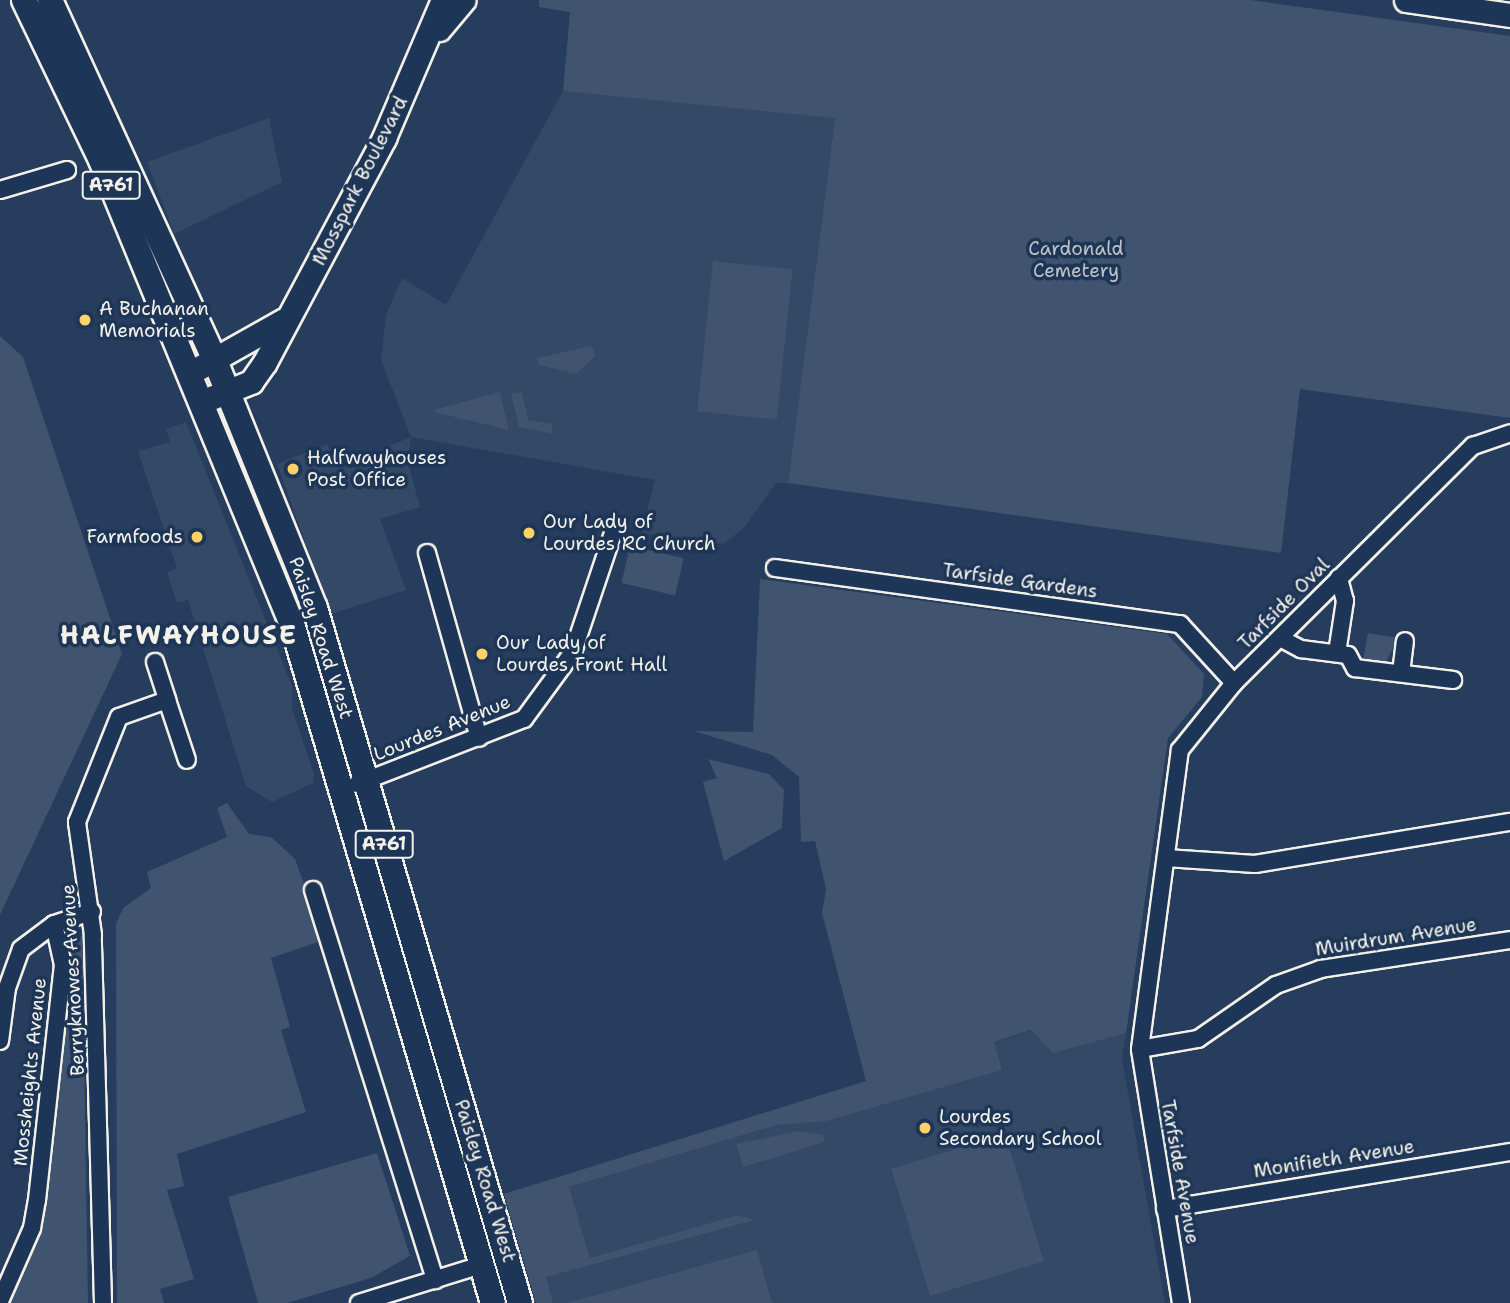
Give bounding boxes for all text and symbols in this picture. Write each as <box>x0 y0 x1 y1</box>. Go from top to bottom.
street label: Mosspark Boulevard <box>307 93 413 269</box>
road number: A761 <box>81 170 141 200</box>
park label: Cardonald Cemetery <box>1028 238 1124 282</box>
place label: A Buchanan Memorials <box>99 298 209 342</box>
marker: A Buchanan Memorials <box>77 312 93 328</box>
place label: Halfwayhouses Post Office <box>307 447 446 491</box>
marker: Halfwayhouses Post Office <box>285 461 301 477</box>
place label: Our Lady of Lourdes RC Church <box>543 511 716 555</box>
marker: Our Lady of Lourdes RC Church <box>521 525 537 541</box>
place label: Farmfoods <box>86 526 183 548</box>
marker: Farmfoods <box>189 529 205 545</box>
street label: Tarfside Oval <box>1233 553 1335 655</box>
street label: Paisley Road West <box>284 554 358 722</box>
street label: Tarfside Gardens <box>941 559 1099 603</box>
district label: HALFWAYHOUSE <box>61 619 297 651</box>
place label: Our Lady of Lourdes Front Hall <box>496 632 667 676</box>
marker: Our Lady of Lourdes Front Hall <box>474 646 490 662</box>
street label: Lourdes Avenue <box>370 690 514 766</box>
road number: A761 <box>354 830 414 858</box>
street label: Berryknowes Avenue <box>57 883 89 1077</box>
street label: Muirdrum Avenue <box>1314 913 1478 961</box>
street label: Mossheights Avenue <box>9 977 51 1167</box>
street label: Paisley Road West <box>449 1097 521 1265</box>
street label: Tarfside Avenue <box>1156 1098 1204 1246</box>
place label: Lourdes Secondary School <box>939 1106 1101 1150</box>
marker: Lourdes Secondary School <box>917 1120 933 1136</box>
street label: Monifieth Avenue <box>1252 1135 1416 1183</box>

